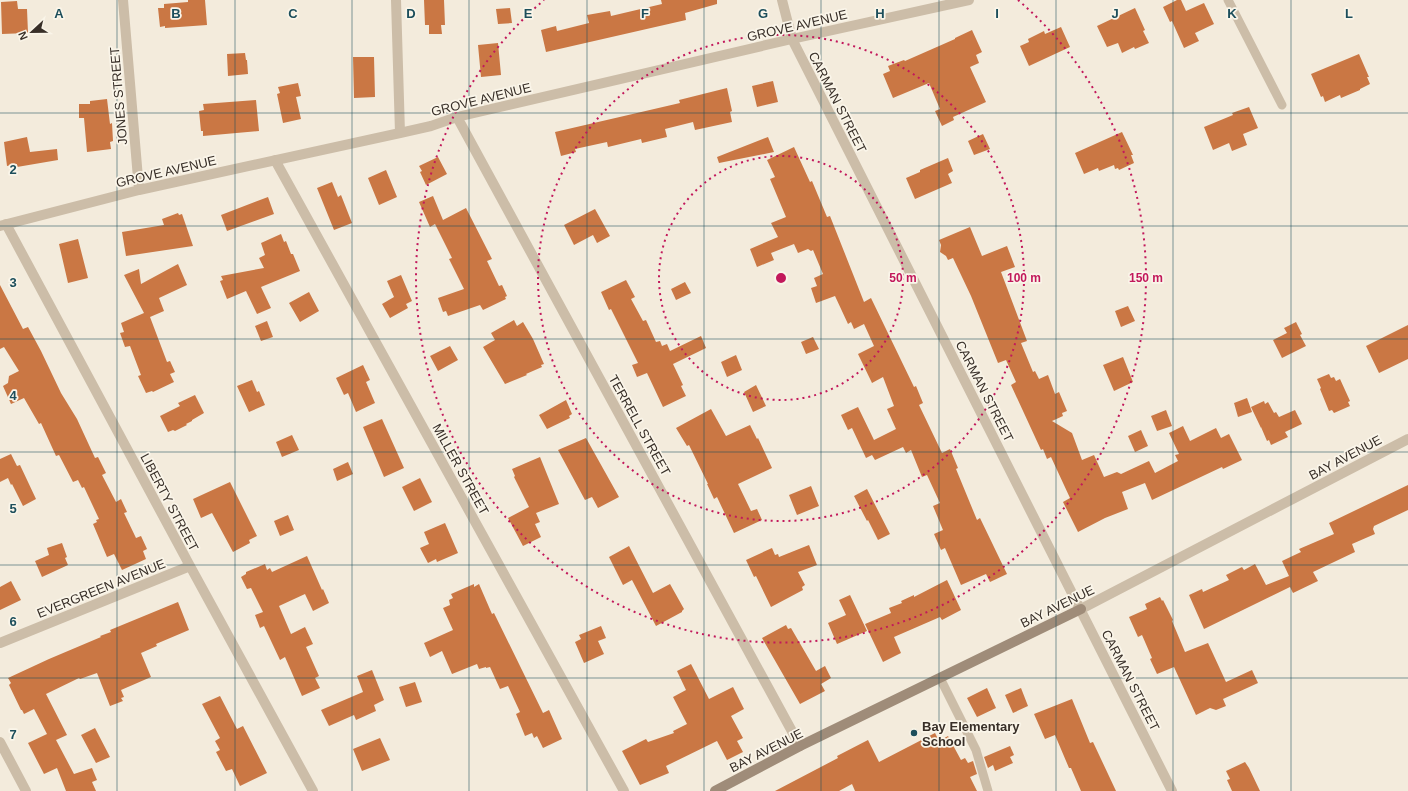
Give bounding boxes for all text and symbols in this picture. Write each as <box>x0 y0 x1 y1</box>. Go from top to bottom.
text: A <box>54 6 64 21</box>
text: B <box>171 6 181 21</box>
text: C <box>288 6 298 21</box>
text: D <box>406 6 416 21</box>
text: E <box>524 6 533 21</box>
text: F <box>641 6 649 21</box>
street label: GROVE AVENUE <box>745 6 849 44</box>
text: H <box>875 6 885 21</box>
text: I <box>995 6 999 21</box>
text: J <box>1111 6 1119 21</box>
text: K <box>1227 6 1237 21</box>
text: L <box>1345 6 1353 21</box>
north arrow <box>12 12 52 52</box>
text: N <box>16 30 30 42</box>
street label: JONES STREET <box>107 46 130 146</box>
street label: CARMAN STREET <box>806 49 870 155</box>
street label: GROVE AVENUE <box>430 80 533 119</box>
street label: GROVE AVENUE <box>115 153 218 190</box>
text: 2 <box>9 162 17 177</box>
centre of rings <box>774 271 788 285</box>
text: 50 m <box>889 271 917 285</box>
text: 100 m <box>1007 271 1041 285</box>
text: 150 m <box>1129 271 1163 285</box>
text: 3 <box>9 275 17 290</box>
street label: CARMAN STREET <box>953 338 1017 444</box>
street label: TERRELL STREET <box>606 372 674 478</box>
text: 4 <box>9 388 17 403</box>
street label: MILLER STREET <box>429 421 492 517</box>
street label: BAY AVENUE <box>1306 432 1384 483</box>
street label: LIBERTY STREET <box>137 451 202 554</box>
text: 5 <box>9 501 17 516</box>
street label: EVERGREEN AVENUE <box>35 556 168 621</box>
street label: BAY AVENUE <box>1018 582 1097 631</box>
text: 6 <box>9 614 17 629</box>
street label: CARMAN STREET <box>1099 627 1163 733</box>
place label: Bay Elementary School <box>922 719 1020 749</box>
street label: BAY AVENUE <box>727 725 806 775</box>
text: 7 <box>9 727 17 742</box>
marker: Bay Elementary School <box>909 728 919 738</box>

